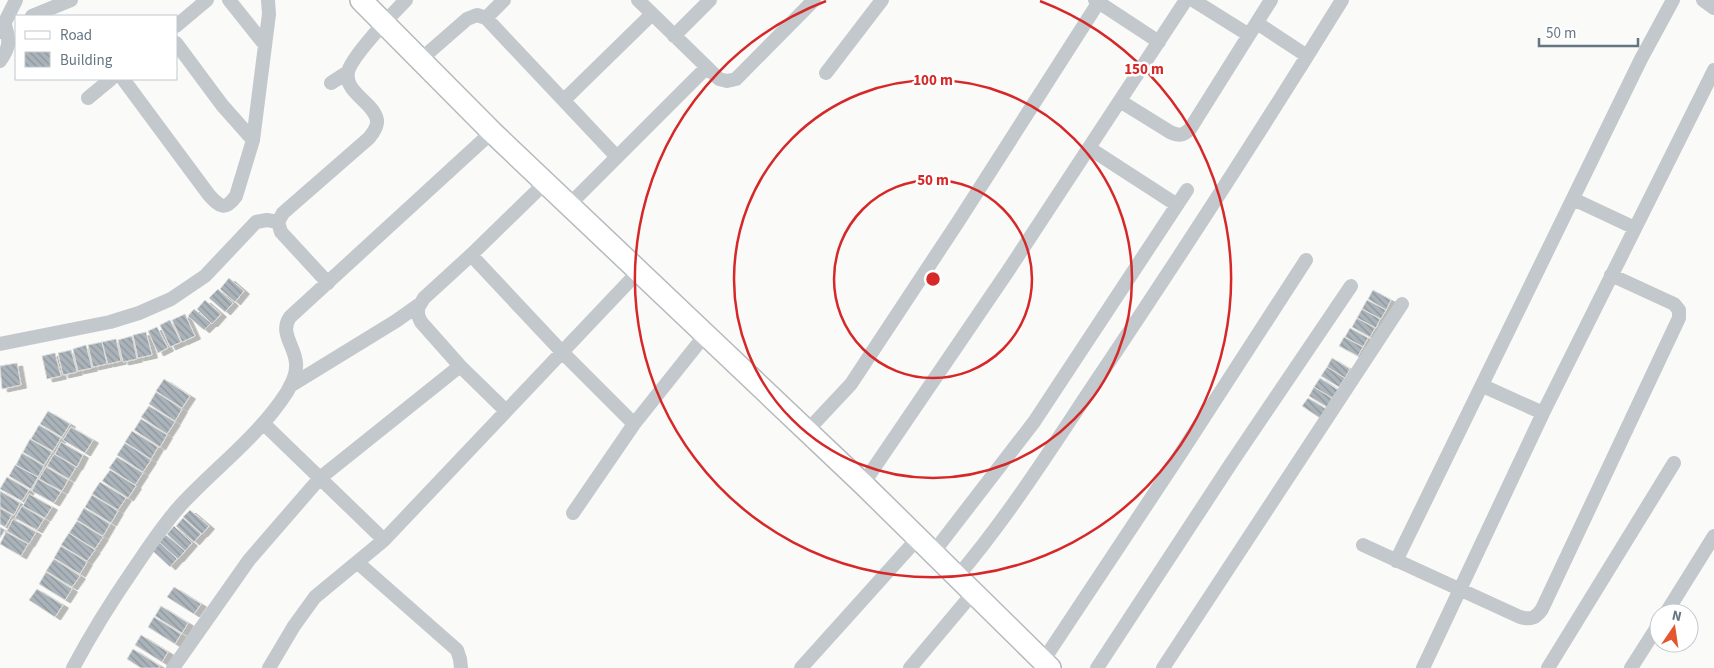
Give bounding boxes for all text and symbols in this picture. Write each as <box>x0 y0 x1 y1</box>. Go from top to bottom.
legend <box>15 15 178 80</box>
scale bar <box>1539 15 1638 47</box>
text: 50 m <box>1546 23 1576 44</box>
text: Road <box>60 25 92 46</box>
text: Building <box>60 50 113 71</box>
text: 150 m <box>1124 59 1164 80</box>
text: 100 m <box>913 70 953 91</box>
text: 50 m <box>917 170 949 191</box>
centre of rings <box>924 270 942 288</box>
north arrow <box>1649 603 1699 653</box>
text: N <box>1670 606 1683 627</box>

